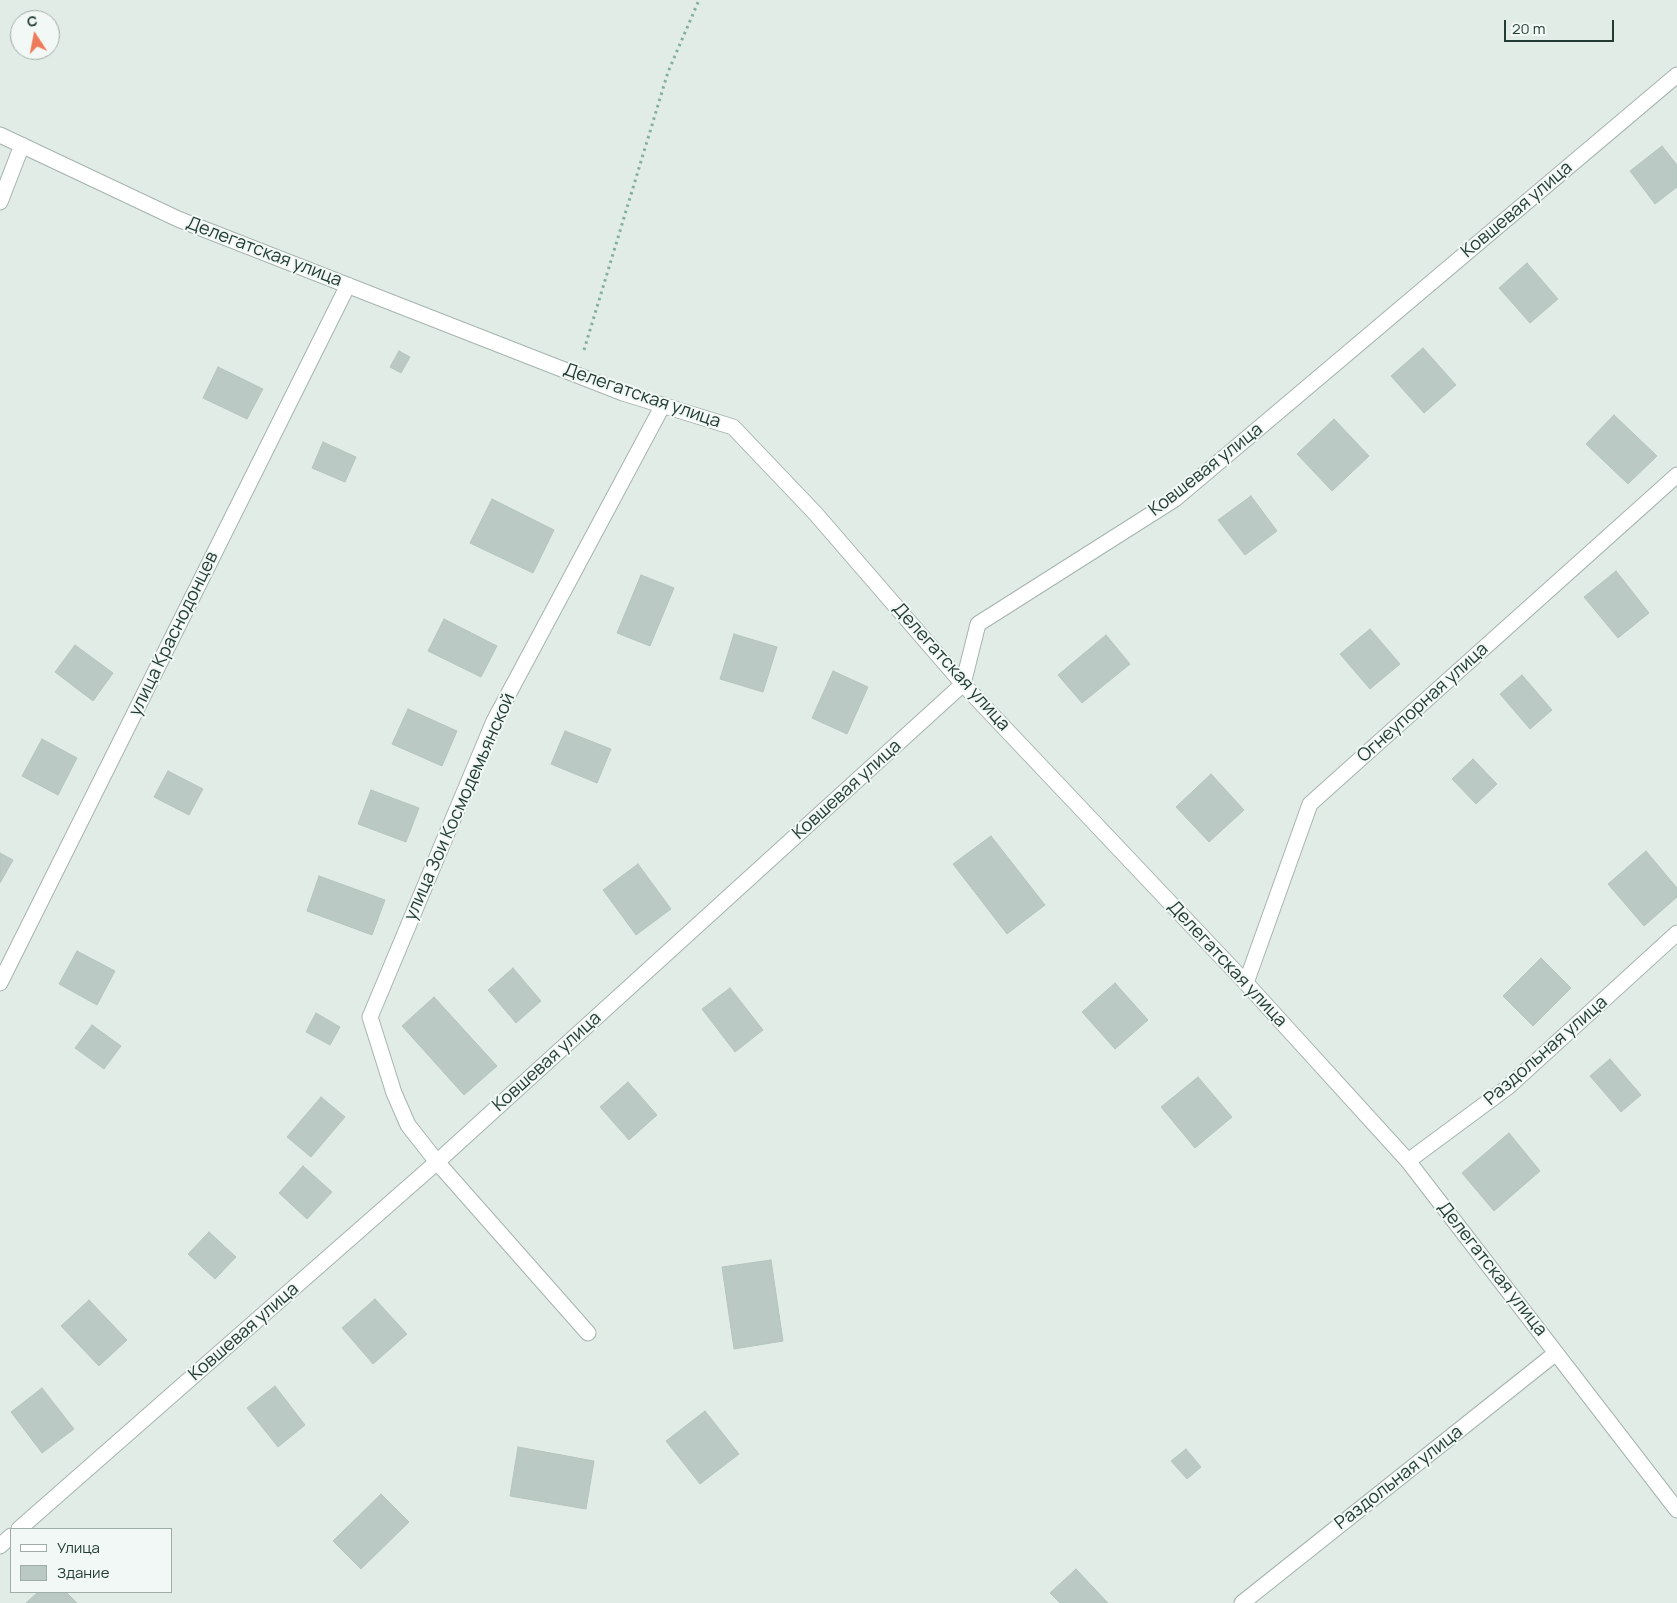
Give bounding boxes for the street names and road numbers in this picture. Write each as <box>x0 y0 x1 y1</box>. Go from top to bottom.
street label: Ковшевая улица <box>1457 157 1577 263</box>
street label: Делегатская улица <box>183 212 345 292</box>
street label: Делегатская улица <box>561 359 723 433</box>
street label: Ковшевая улица <box>1145 419 1267 521</box>
street label: улица Краснодонцев <box>125 548 223 720</box>
street label: Делегатская улица <box>888 598 1014 736</box>
street label: Огнеупорная улица <box>1353 639 1493 767</box>
street label: улица Зои Космодемьянской <box>400 690 520 924</box>
street label: Ковшевая улица <box>788 736 906 844</box>
street label: Делегатская улица <box>1163 896 1291 1032</box>
street label: Раздольная улица <box>1480 992 1612 1110</box>
street label: Ковшевая улица <box>488 1008 606 1116</box>
street label: Делегатская улица <box>1433 1197 1551 1341</box>
street label: Ковшевая улица <box>185 1278 303 1386</box>
street label: Раздольная улица <box>1331 1421 1467 1535</box>

